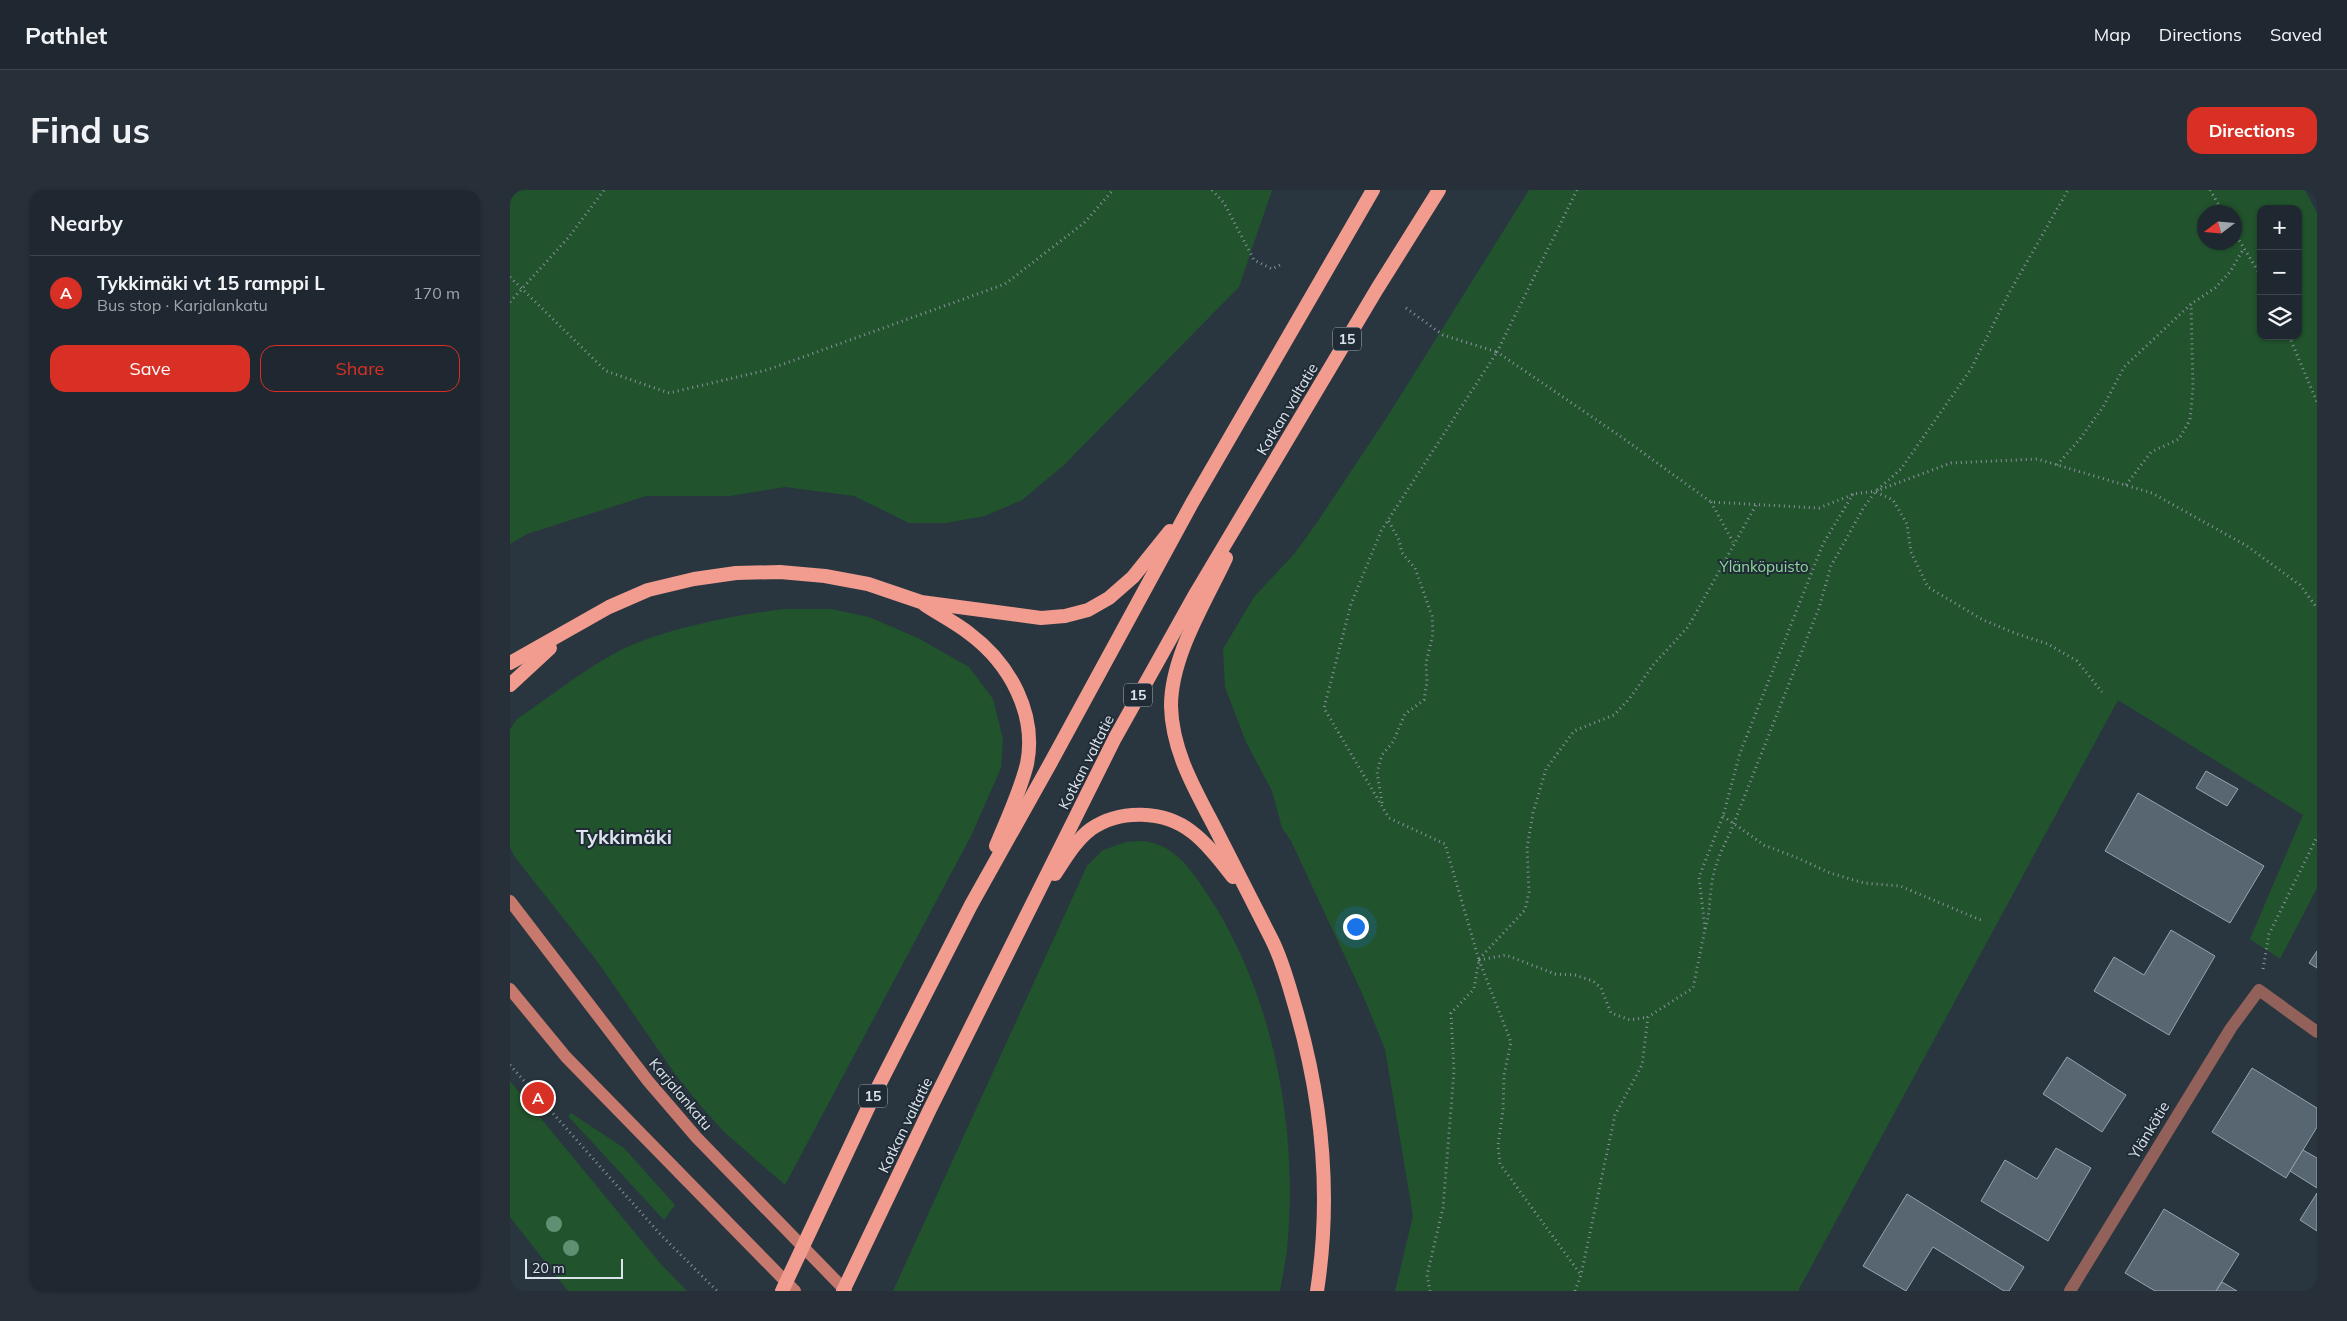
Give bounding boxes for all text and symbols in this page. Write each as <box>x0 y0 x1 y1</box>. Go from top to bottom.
text: Pathlet <box>25 20 107 50</box>
text: Map <box>2094 23 2131 46</box>
text: Directions <box>2159 23 2242 46</box>
text: Saved <box>2270 23 2322 46</box>
button: Directions <box>2187 107 2317 154</box>
text: Find us <box>30 108 150 152</box>
north arrow <box>2197 205 2242 250</box>
map controls <box>2257 205 2302 340</box>
button: + <box>2257 205 2302 250</box>
text: Nearby <box>50 210 123 236</box>
button: − <box>2257 250 2302 295</box>
text: Tykkimäki vt 15 ramppi L <box>97 271 325 295</box>
text: A <box>60 283 72 303</box>
text: 170 m <box>413 283 460 303</box>
text: Bus stop · Karjalankatu <box>97 295 268 315</box>
button: layers <box>2257 295 2302 340</box>
road number: 15 <box>1333 328 1361 350</box>
button: Save <box>50 345 250 392</box>
button: Share <box>260 345 460 392</box>
street label: Kotkan valtatie <box>1252 360 1322 458</box>
park label: Ylänköpuisto <box>1719 557 1808 576</box>
road number: 15 <box>1124 684 1152 706</box>
street label: Kotkan valtatie <box>1054 711 1118 813</box>
district label: Tykkimäki <box>576 824 672 849</box>
your location <box>1343 914 1369 940</box>
street label: Karjalankatu <box>645 1054 717 1134</box>
street label: Kotkan valtatie <box>874 1074 936 1176</box>
pin: A <box>522 1079 554 1117</box>
road number: 15 <box>859 1084 887 1108</box>
street label: Ylänkötie <box>2124 1098 2173 1163</box>
scale bar <box>525 1256 622 1279</box>
text: 20 m <box>532 1259 565 1277</box>

